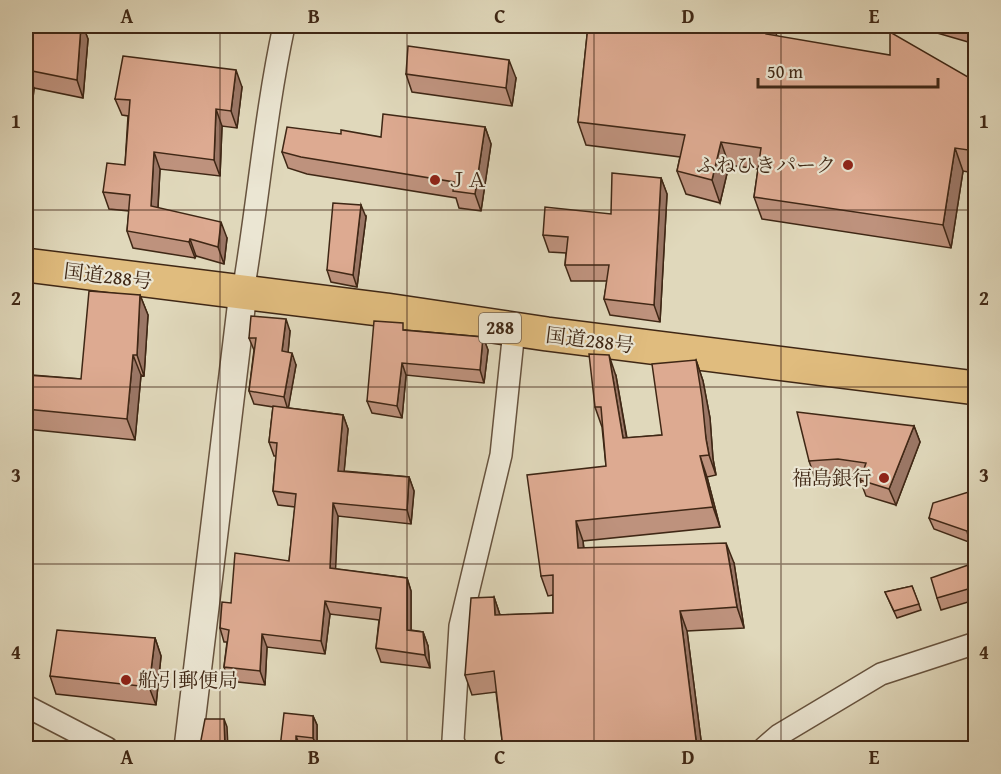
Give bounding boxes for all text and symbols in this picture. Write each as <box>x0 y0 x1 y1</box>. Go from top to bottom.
text: A <box>121 1 134 30</box>
text: B <box>308 1 320 30</box>
text: C <box>494 1 506 30</box>
text: D <box>681 1 695 30</box>
text: E <box>869 1 880 30</box>
scale bar <box>758 51 938 89</box>
text: 50 m <box>767 58 803 85</box>
text: 1 <box>11 106 21 135</box>
text: 1 <box>979 106 989 135</box>
place label: ふねひきパーク <box>696 150 836 179</box>
marker: ふねひきパーク <box>841 158 855 172</box>
place label: ＪＡ <box>447 165 487 194</box>
marker: ＪＡ <box>428 173 442 187</box>
street label: 国道288号 <box>62 256 154 295</box>
text: 2 <box>11 283 21 312</box>
text: 2 <box>979 283 989 312</box>
road number: 288 <box>479 313 521 343</box>
street label: 国道288号 <box>544 320 636 359</box>
text: 3 <box>11 460 21 489</box>
text: 3 <box>979 460 989 489</box>
place label: 福島銀行 <box>792 463 872 492</box>
marker: 福島銀行 <box>877 471 891 485</box>
text: 4 <box>11 637 21 666</box>
text: 4 <box>979 637 989 666</box>
place label: 船引郵便局 <box>138 665 238 694</box>
marker: 船引郵便局 <box>119 673 133 687</box>
text: A <box>121 742 134 771</box>
text: B <box>308 742 320 771</box>
text: C <box>494 742 506 771</box>
text: D <box>681 742 695 771</box>
text: E <box>869 742 880 771</box>

